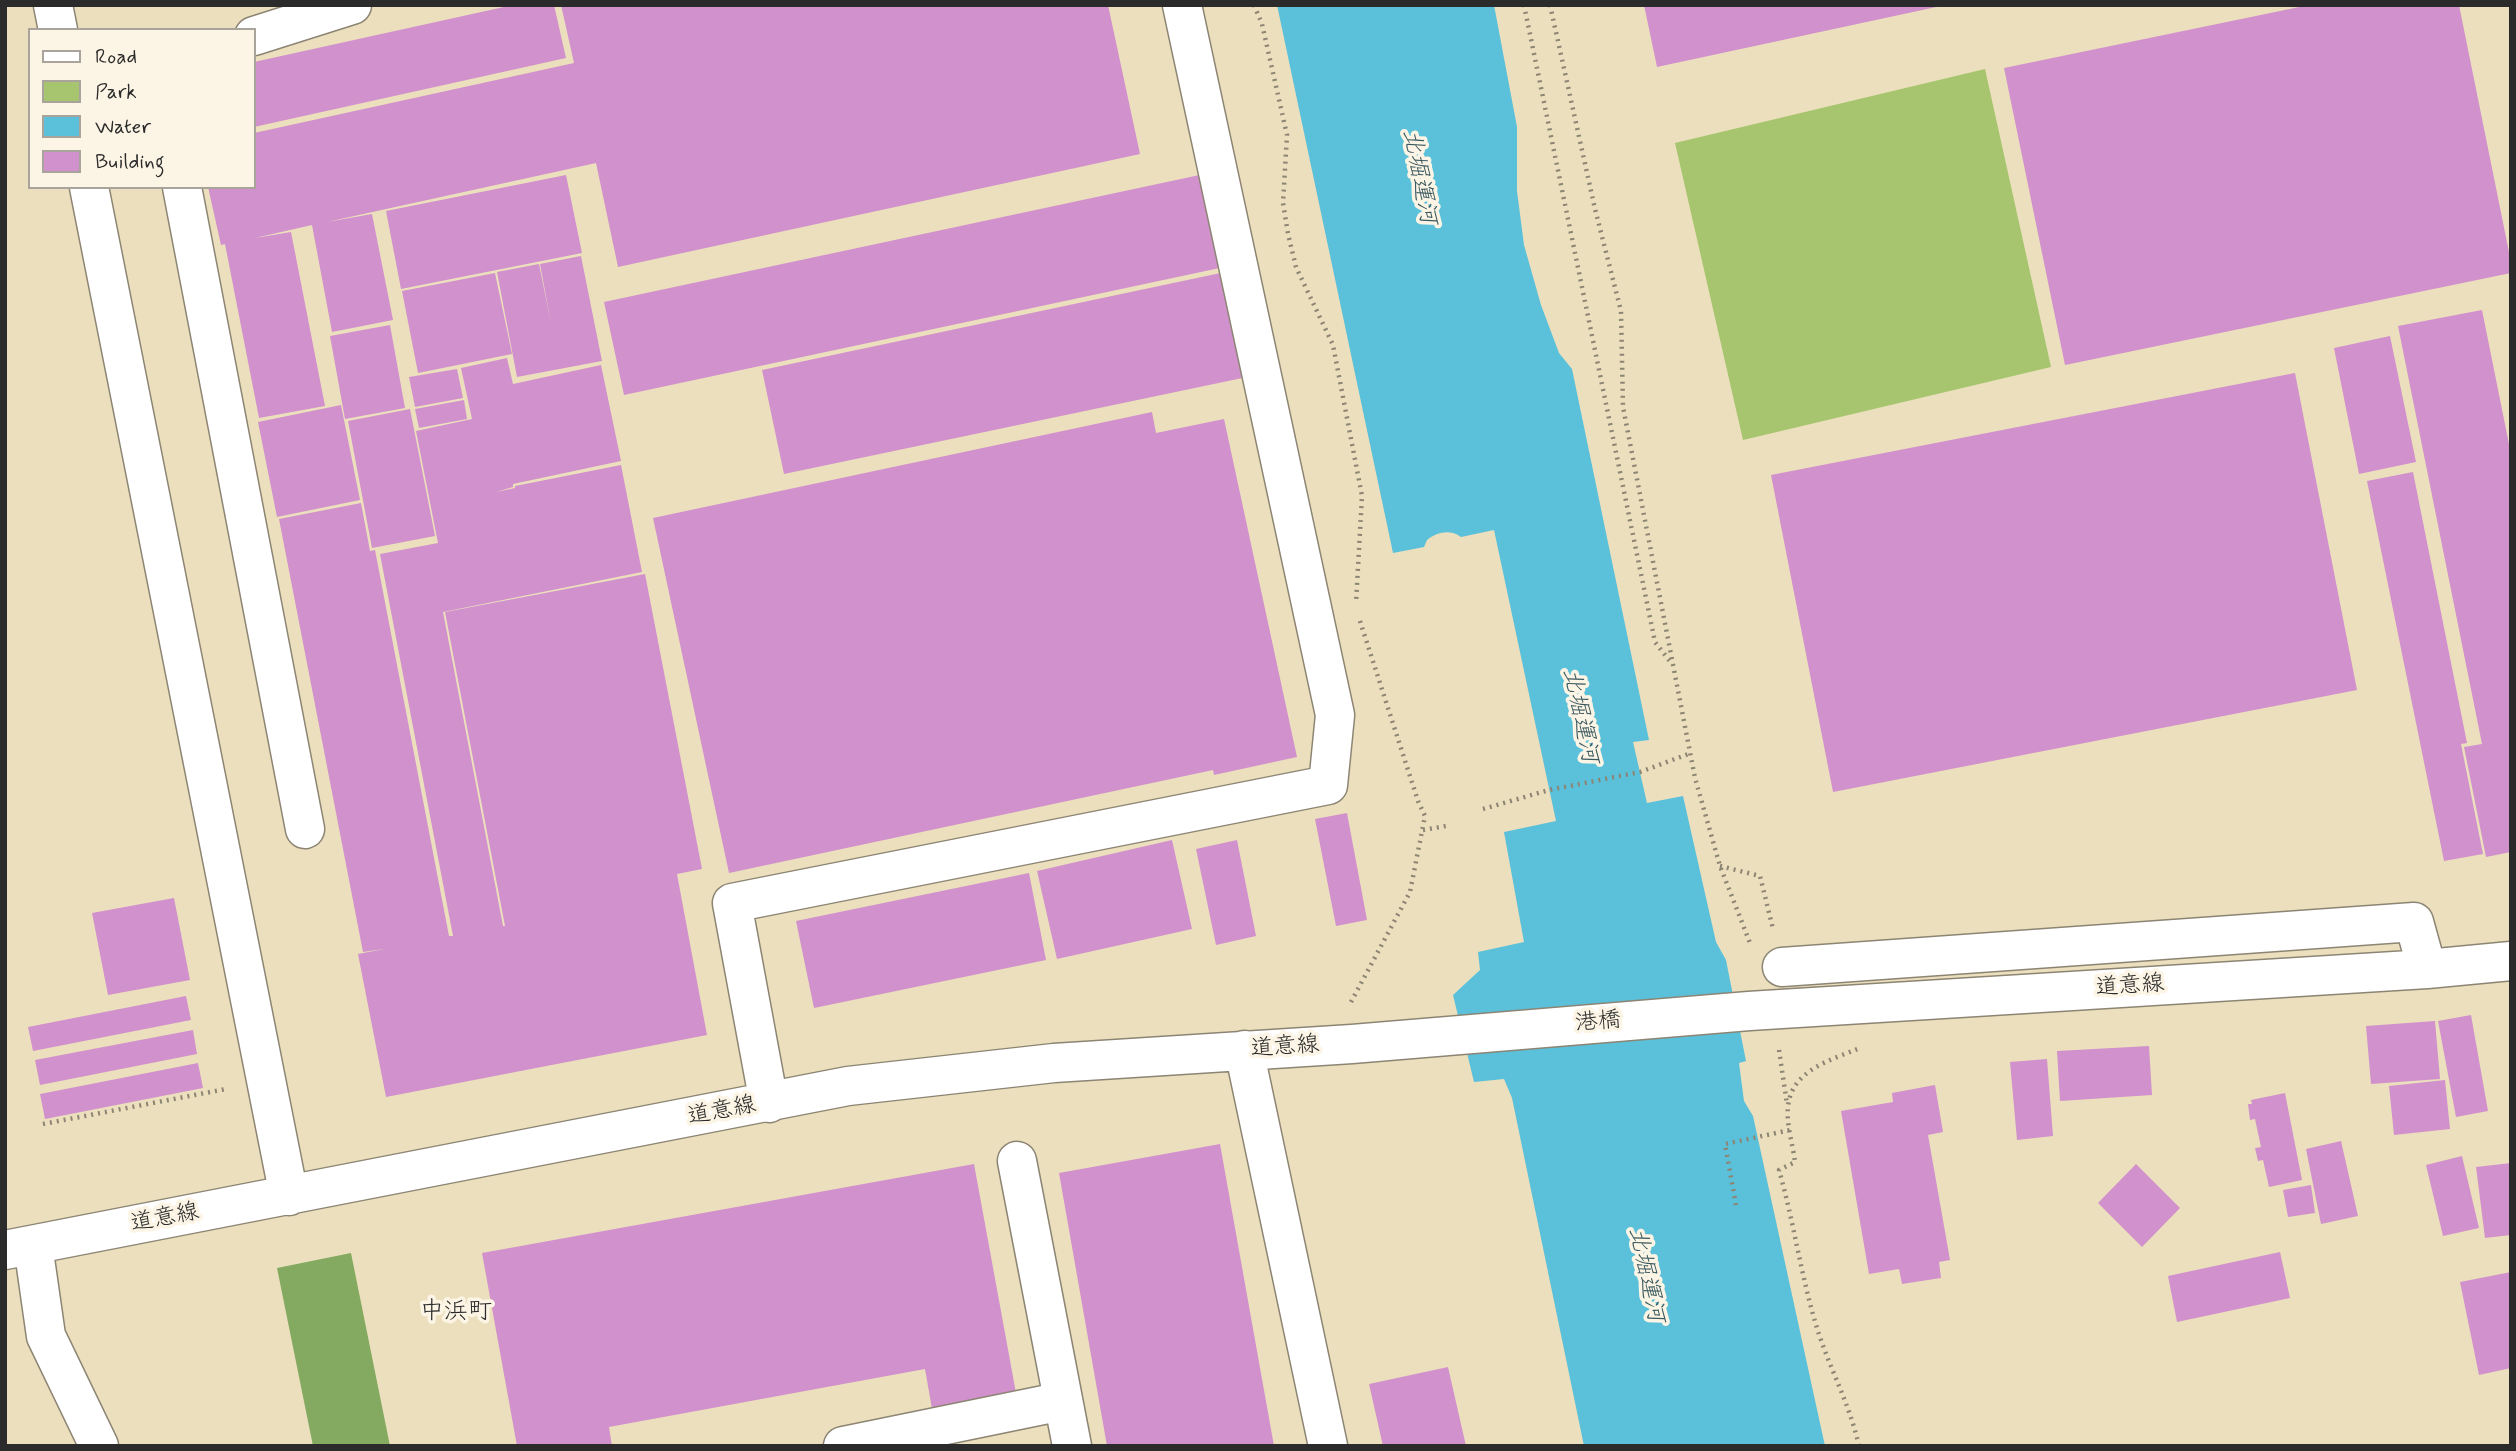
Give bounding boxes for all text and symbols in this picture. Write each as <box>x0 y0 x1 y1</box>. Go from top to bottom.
legend <box>28 28 256 189</box>
text: Road <box>95 43 137 71</box>
text: Park <box>95 78 137 106</box>
text: Water <box>95 113 151 141</box>
water label: 北堀運河 <box>1395 127 1441 227</box>
text: Building <box>95 148 165 176</box>
water label: 北堀運河 <box>1555 666 1603 766</box>
street label: 道意線 <box>2095 971 2165 1003</box>
street label: 港橋 <box>1574 1007 1622 1039</box>
street label: 道意線 <box>1250 1032 1320 1064</box>
street label: 道意線 <box>686 1092 758 1132</box>
street label: 道意線 <box>129 1199 201 1239</box>
water label: 北堀運河 <box>1621 1225 1669 1325</box>
district label: 中浜町 <box>420 1299 492 1327</box>

